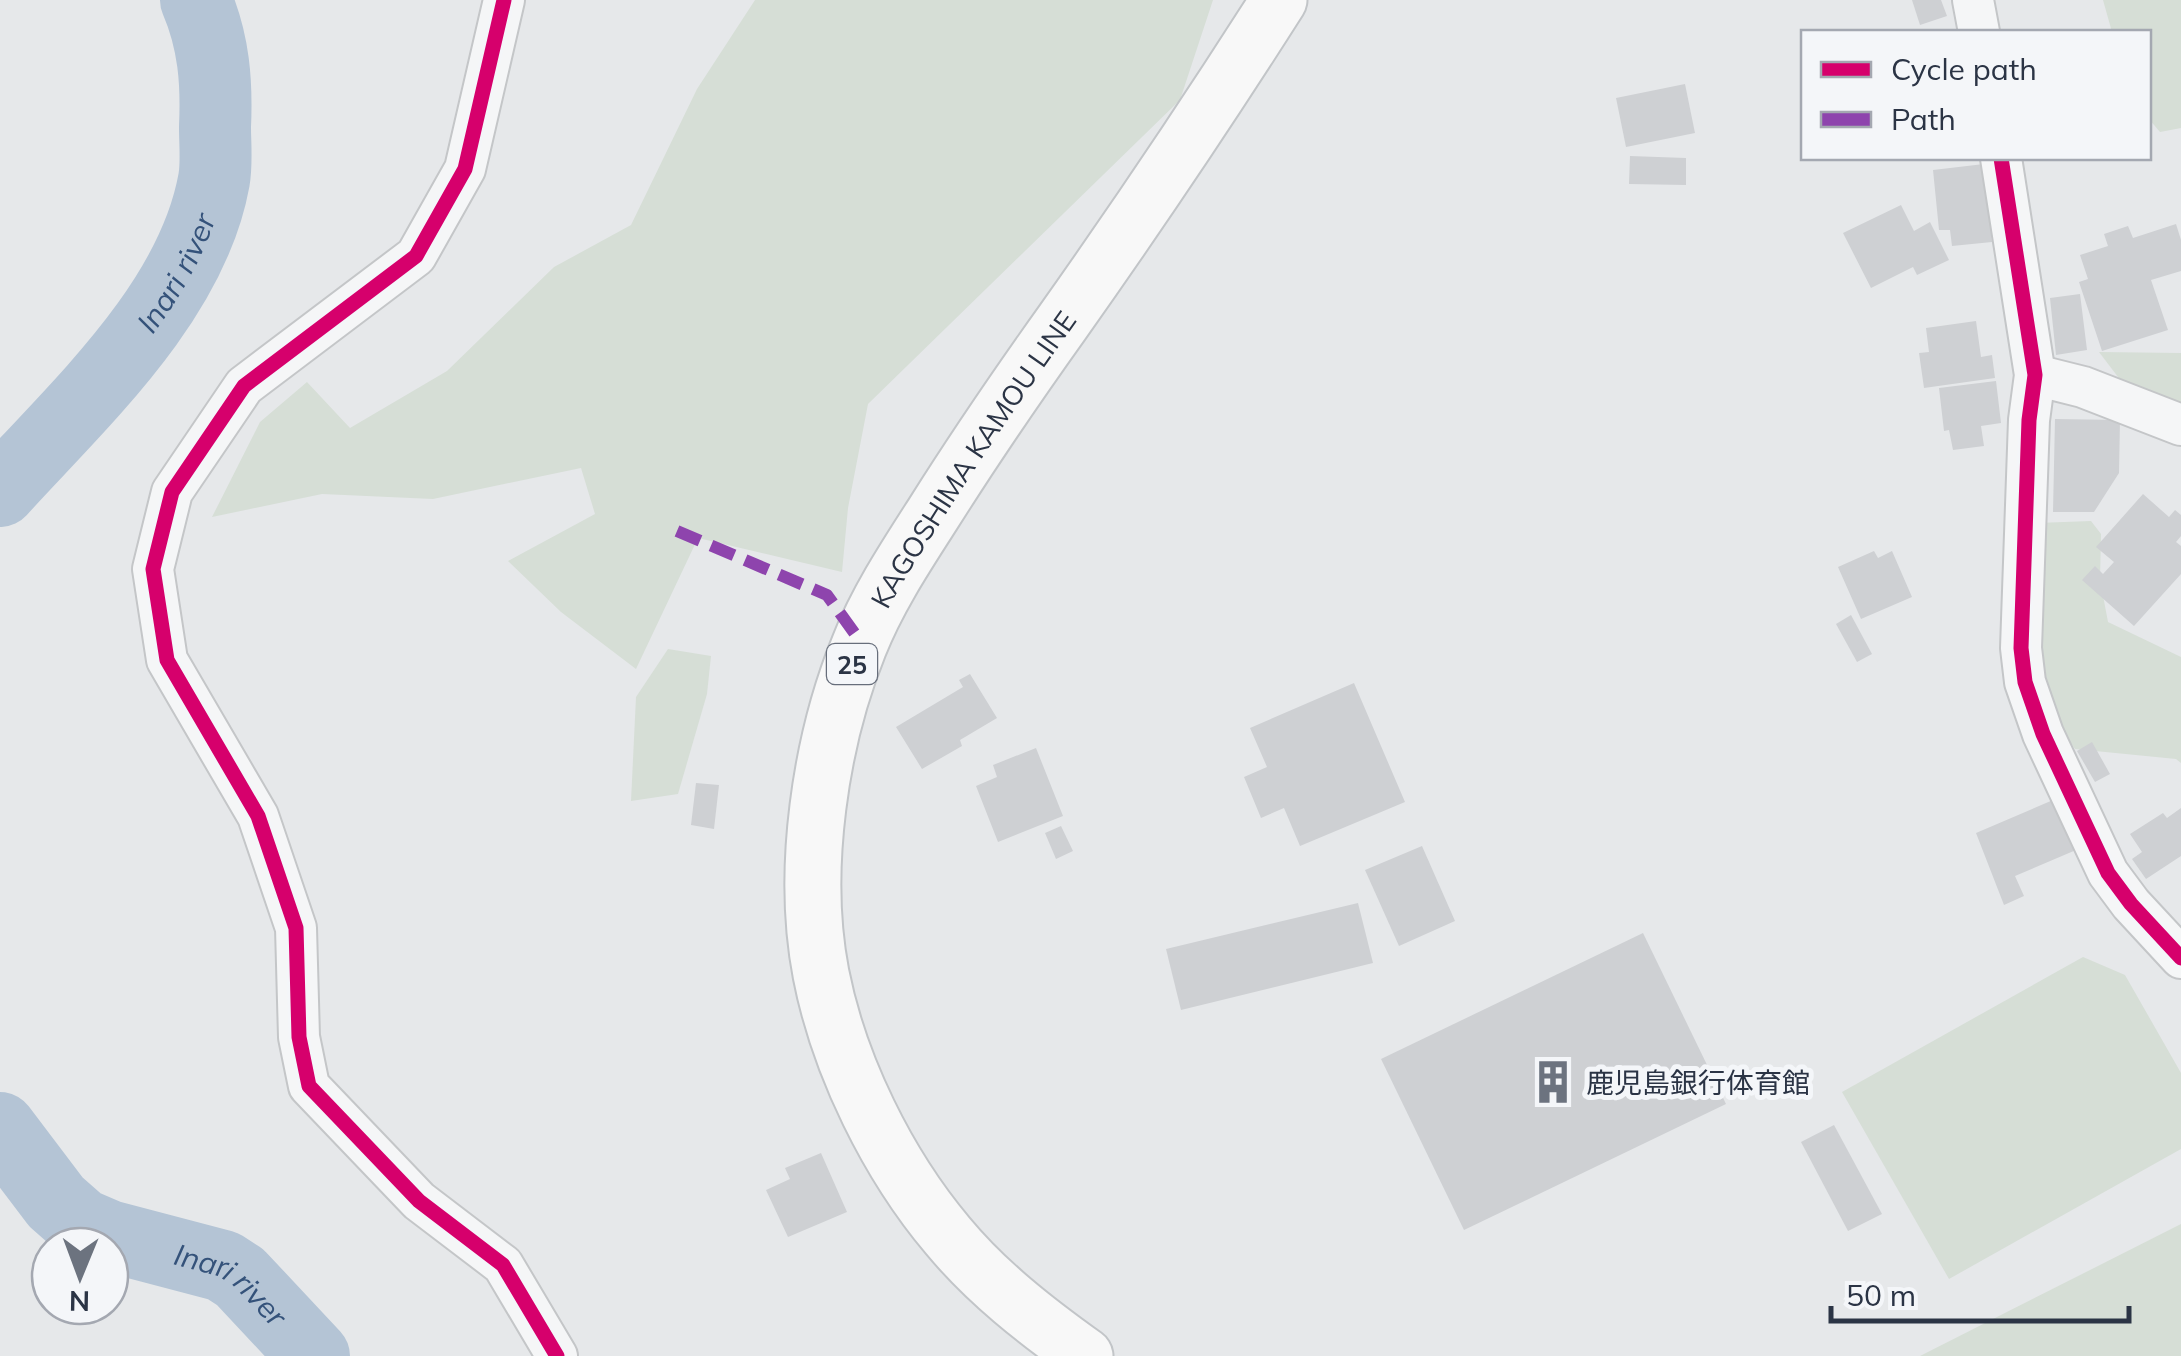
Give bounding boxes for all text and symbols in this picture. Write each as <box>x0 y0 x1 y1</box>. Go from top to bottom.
legend <box>1801 30 2151 160</box>
text: Cycle path <box>1891 50 2037 88</box>
text: Path <box>1891 100 1956 138</box>
water label: Inari river <box>128 207 224 340</box>
street label: KAGOSHIMA KAMOU LINE <box>862 304 1083 614</box>
road number: 25 <box>827 644 877 684</box>
building icon: 鹿児島銀行体育館 <box>1529 1058 1577 1106</box>
place label: 鹿児島銀行体育館 <box>1586 1065 1810 1100</box>
north arrow <box>30 1226 130 1326</box>
water label: Inari river <box>170 1235 296 1335</box>
scale bar <box>1831 1261 2128 1323</box>
text: 50 m <box>1846 1276 1916 1314</box>
text: N <box>69 1284 90 1319</box>

